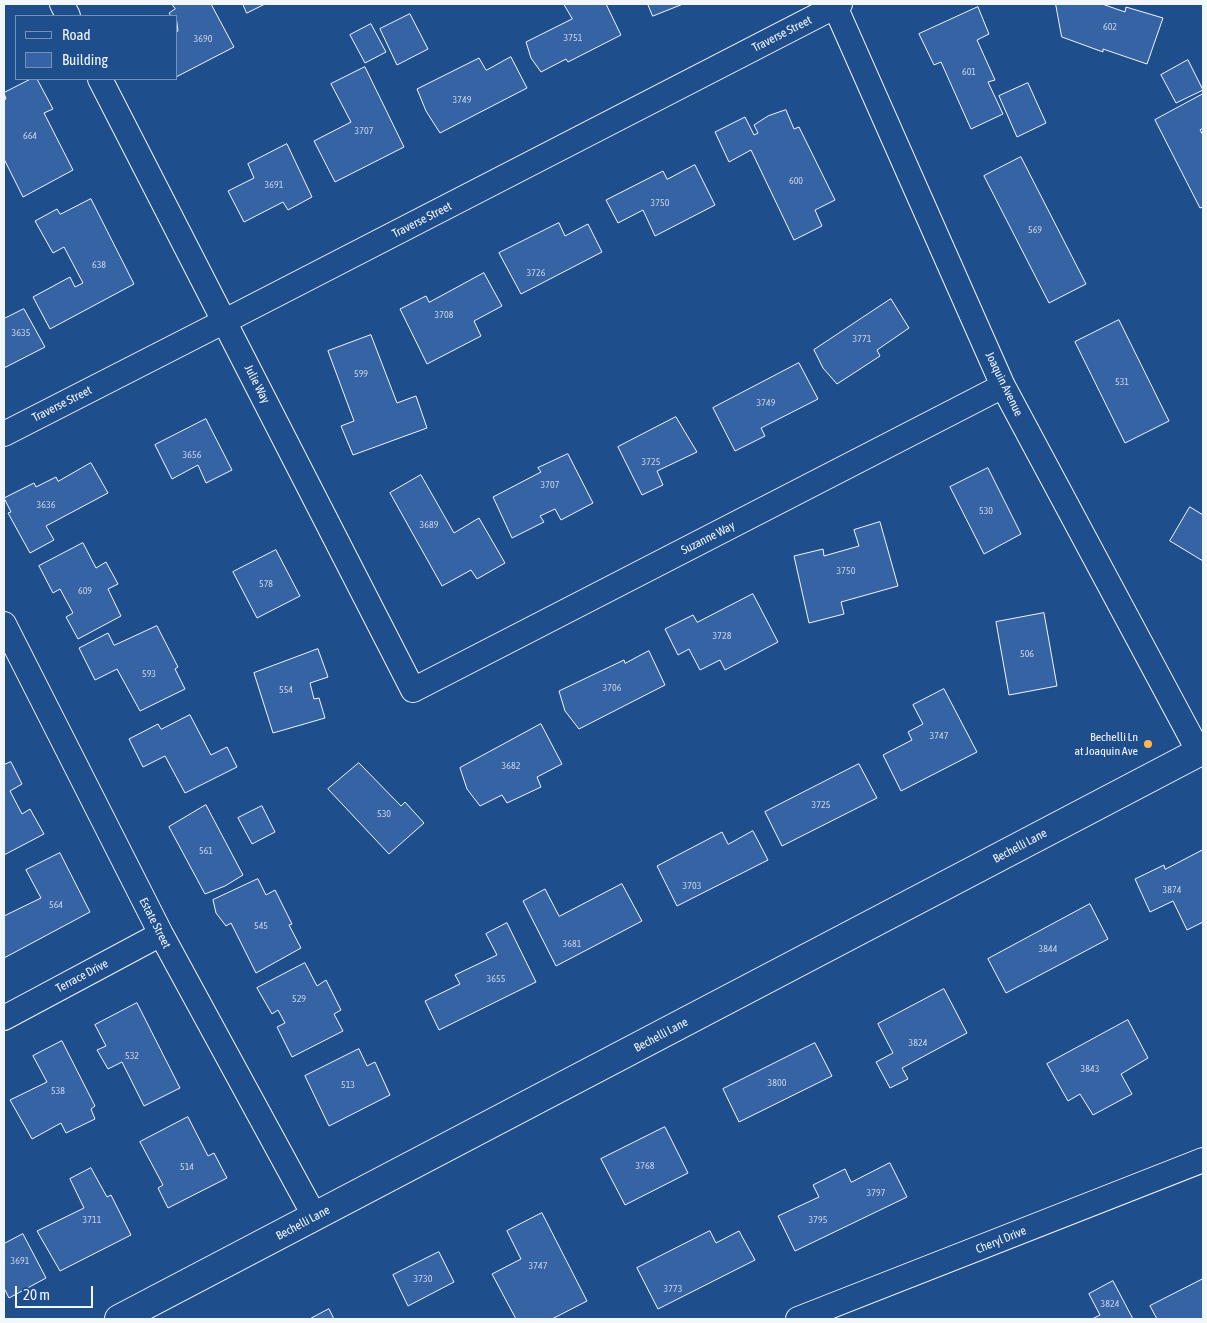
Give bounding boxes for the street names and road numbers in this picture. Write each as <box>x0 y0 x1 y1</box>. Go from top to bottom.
street label: Traverse Street <box>750 13 814 55</box>
street label: Traverse Street <box>390 199 454 241</box>
street label: Joaquin Avenue <box>982 349 1026 419</box>
street label: Julie Way <box>241 362 273 406</box>
street label: Traverse Street <box>30 383 94 425</box>
street label: Suzanne Way <box>679 518 737 558</box>
street label: Bechelli Lane <box>991 826 1049 866</box>
street label: Estate Street <box>136 895 174 951</box>
street label: Terrace Drive <box>53 956 111 996</box>
street label: Bechelli Lane <box>632 1015 690 1055</box>
street label: Bechelli Lane <box>274 1203 332 1243</box>
street label: Cheryl Drive <box>974 1223 1028 1257</box>

